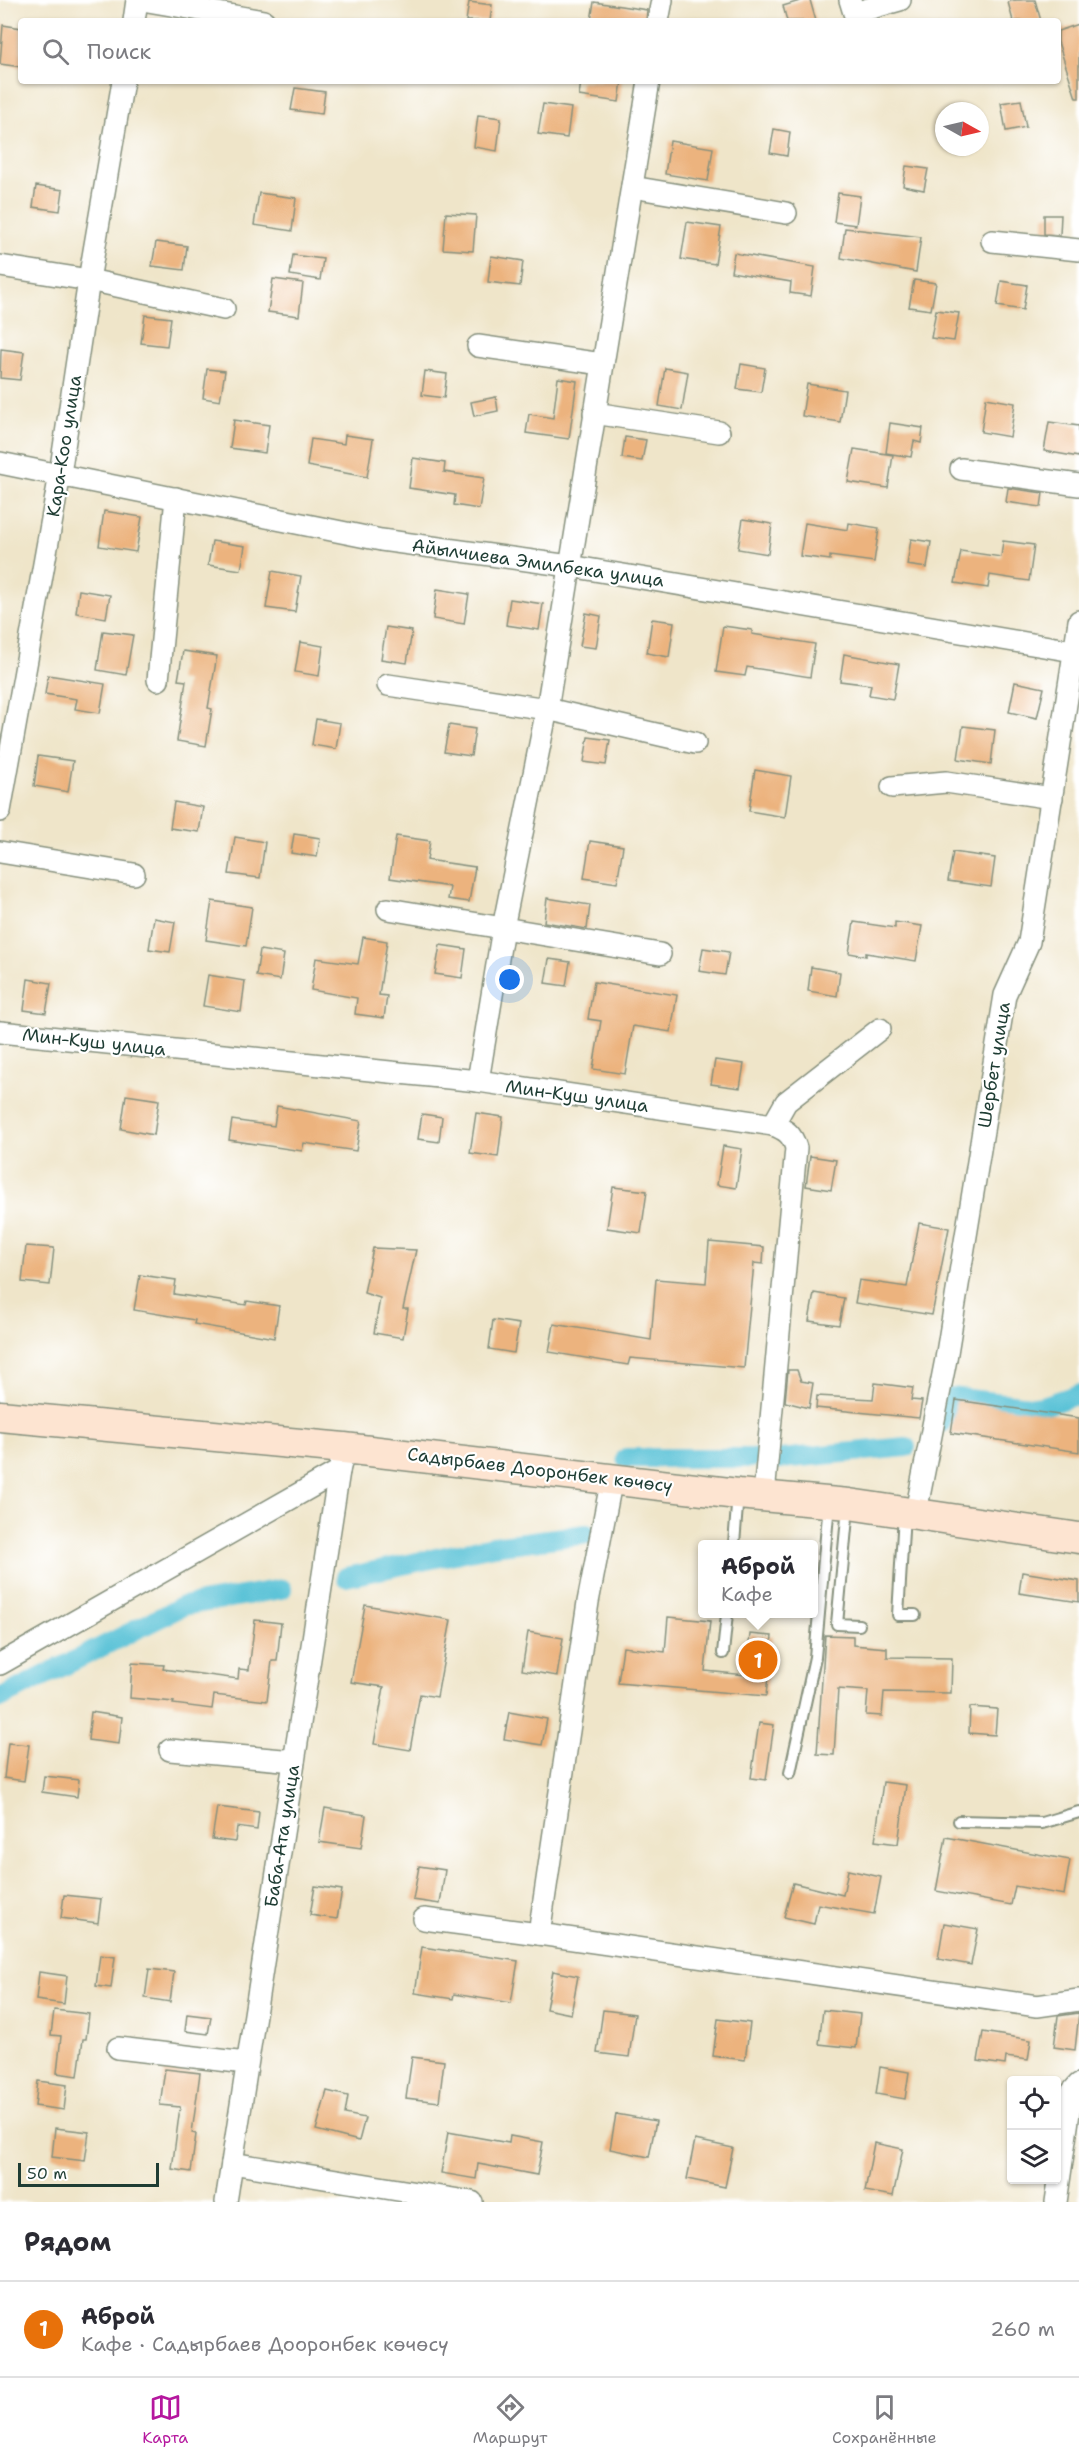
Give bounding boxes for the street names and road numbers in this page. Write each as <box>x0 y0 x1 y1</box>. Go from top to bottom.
street label: Кара-Коо улица <box>41 373 87 519</box>
street label: Айылчиева Эмилбека улица <box>410 533 666 593</box>
street label: Шербет улица <box>972 1000 1016 1130</box>
street label: Мин-Куш улица <box>21 1023 167 1061</box>
street label: Мин-Куш улица <box>504 1074 650 1118</box>
street label: Садырбаев Дооронбек көчөсү <box>406 1442 674 1498</box>
street label: Баба-Ата улица <box>259 1763 305 1909</box>

